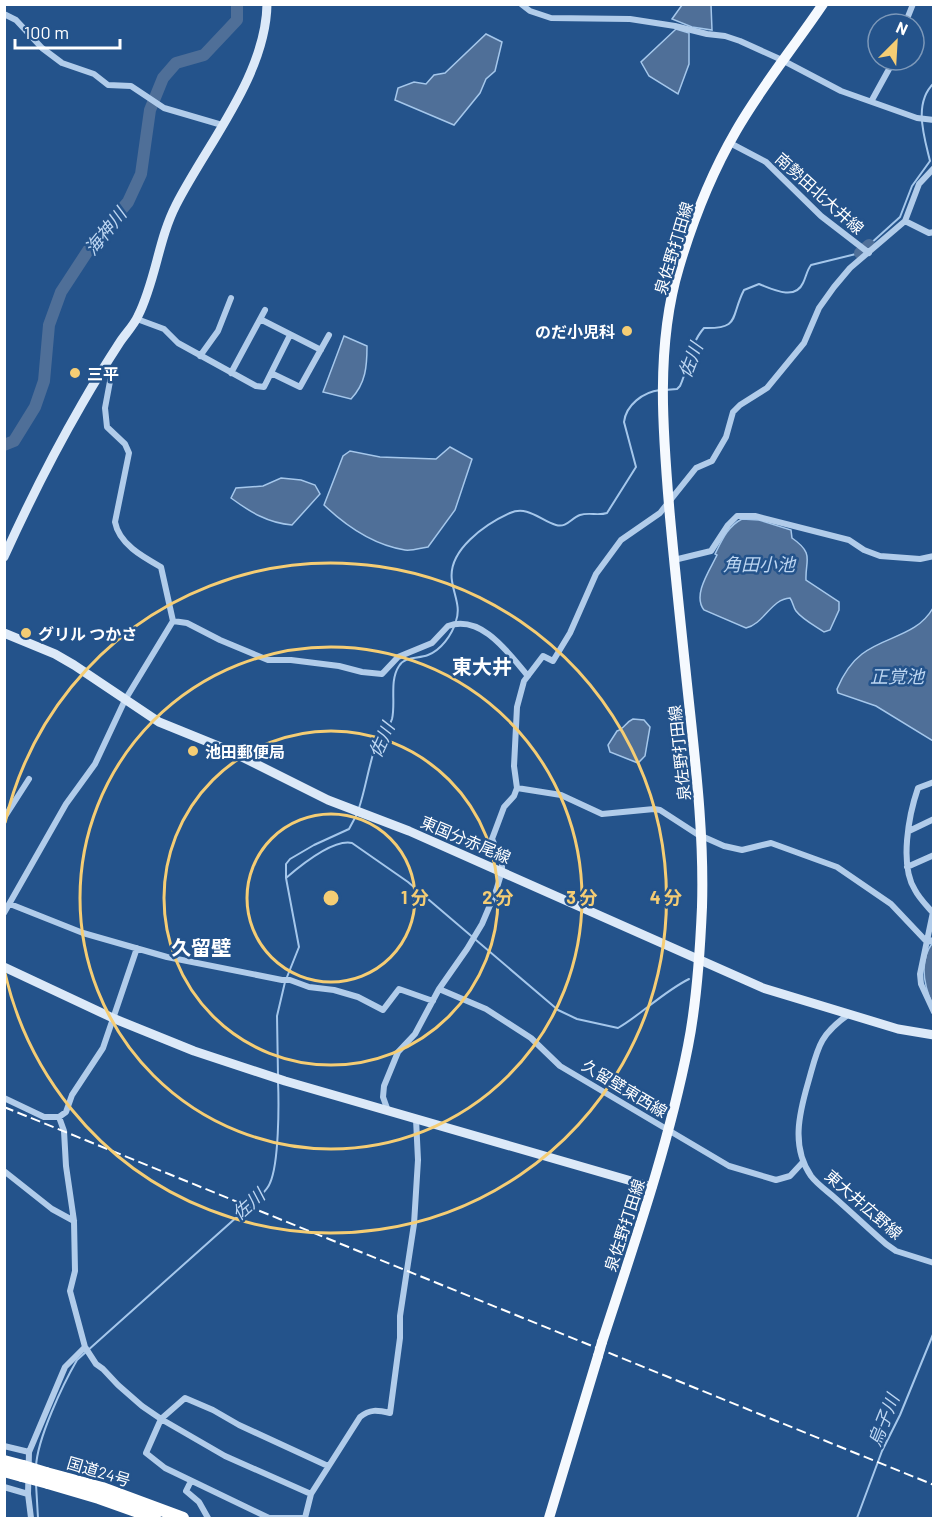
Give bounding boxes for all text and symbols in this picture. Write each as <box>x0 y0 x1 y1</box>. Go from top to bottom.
scale bar <box>15 12 120 50</box>
north arrow <box>866 12 926 72</box>
text: N <box>894 17 911 39</box>
text: 100 m <box>24 21 69 43</box>
street label: 南勢田北大井線 <box>772 148 868 238</box>
street label: 泉佐野打田線 <box>650 199 696 297</box>
water label: 海神川 <box>79 202 132 259</box>
place label: のだ小児科 <box>535 322 615 341</box>
marker: のだ小児科 <box>620 324 634 338</box>
water label: 佐川 <box>673 337 707 381</box>
place label: 三平 <box>87 364 119 383</box>
marker: 三平 <box>68 366 82 380</box>
water label: 角田小池 <box>723 553 797 575</box>
place label: グリル つかさ <box>38 624 137 643</box>
marker: グリル つかさ <box>19 626 33 640</box>
district label: 東大井 <box>452 654 512 678</box>
water label: 正覚池 <box>870 665 926 687</box>
street label: 泉佐野打田線 <box>665 704 693 802</box>
water label: 佐川 <box>364 717 399 761</box>
place label: 池田郵便局 <box>205 742 285 761</box>
marker: 池田郵便局 <box>186 744 200 758</box>
street label: 東国分赤尾線 <box>418 811 514 867</box>
text: 1 分 <box>401 886 429 908</box>
text: 2 分 <box>482 886 514 908</box>
text: 3 分 <box>566 886 598 908</box>
text: 4 分 <box>650 886 682 908</box>
centre of rings <box>321 888 341 908</box>
district label: 久留壁 <box>171 935 231 959</box>
street label: 久留壁東西線 <box>579 1055 671 1121</box>
street label: 東大井広野線 <box>822 1165 906 1243</box>
street label: 泉佐野打田線 <box>600 1176 648 1274</box>
water label: 佐川 <box>227 1182 270 1224</box>
water label: 烏子川 <box>863 1389 904 1449</box>
street label: 国道24号 <box>65 1452 133 1490</box>

